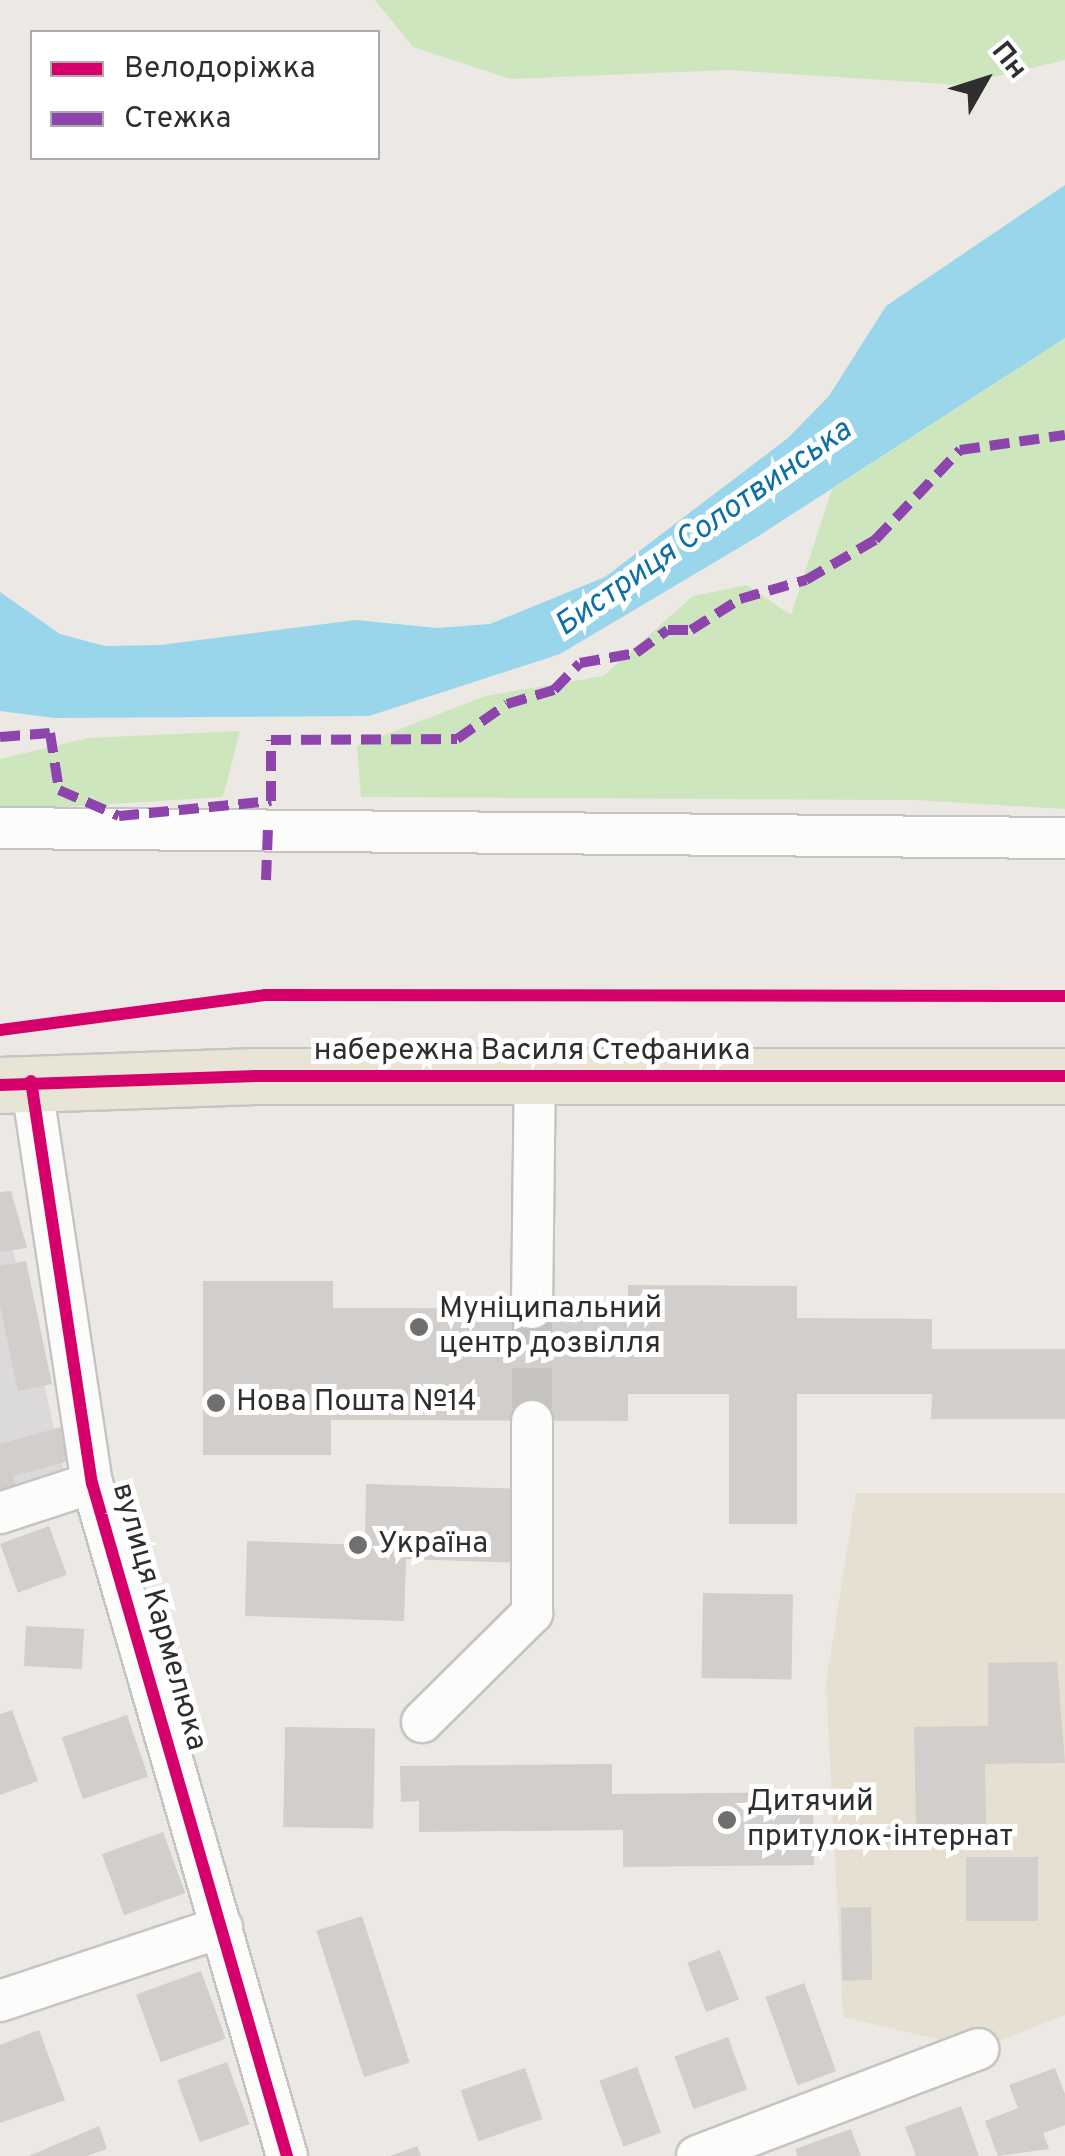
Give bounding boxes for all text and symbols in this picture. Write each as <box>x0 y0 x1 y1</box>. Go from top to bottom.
legend <box>30 30 380 160</box>
north arrow <box>935 30 1035 130</box>
text: Пн <box>982 35 1034 87</box>
text: Велодоріжка <box>124 51 316 88</box>
text: Стежка <box>124 101 231 138</box>
water label: Бистриця Солотвинська <box>548 412 860 646</box>
street label: набережна Василя Стефаника <box>314 1034 750 1070</box>
place label: Муніципальний центр дозвілля <box>439 1292 662 1362</box>
marker: Муніципальний центр дозвілля <box>408 1316 430 1338</box>
place label: Нова Пошта №14 <box>236 1385 477 1421</box>
marker: Нова Пошта №14 <box>205 1392 227 1414</box>
street label: вулиця Кармелюка <box>103 1479 213 1755</box>
place label: Україна <box>378 1527 488 1563</box>
marker: Україна <box>347 1534 369 1556</box>
place label: Дитячий притулок-інтернат <box>747 1785 1013 1856</box>
marker: Дитячий притулок-інтернат <box>716 1809 738 1831</box>

